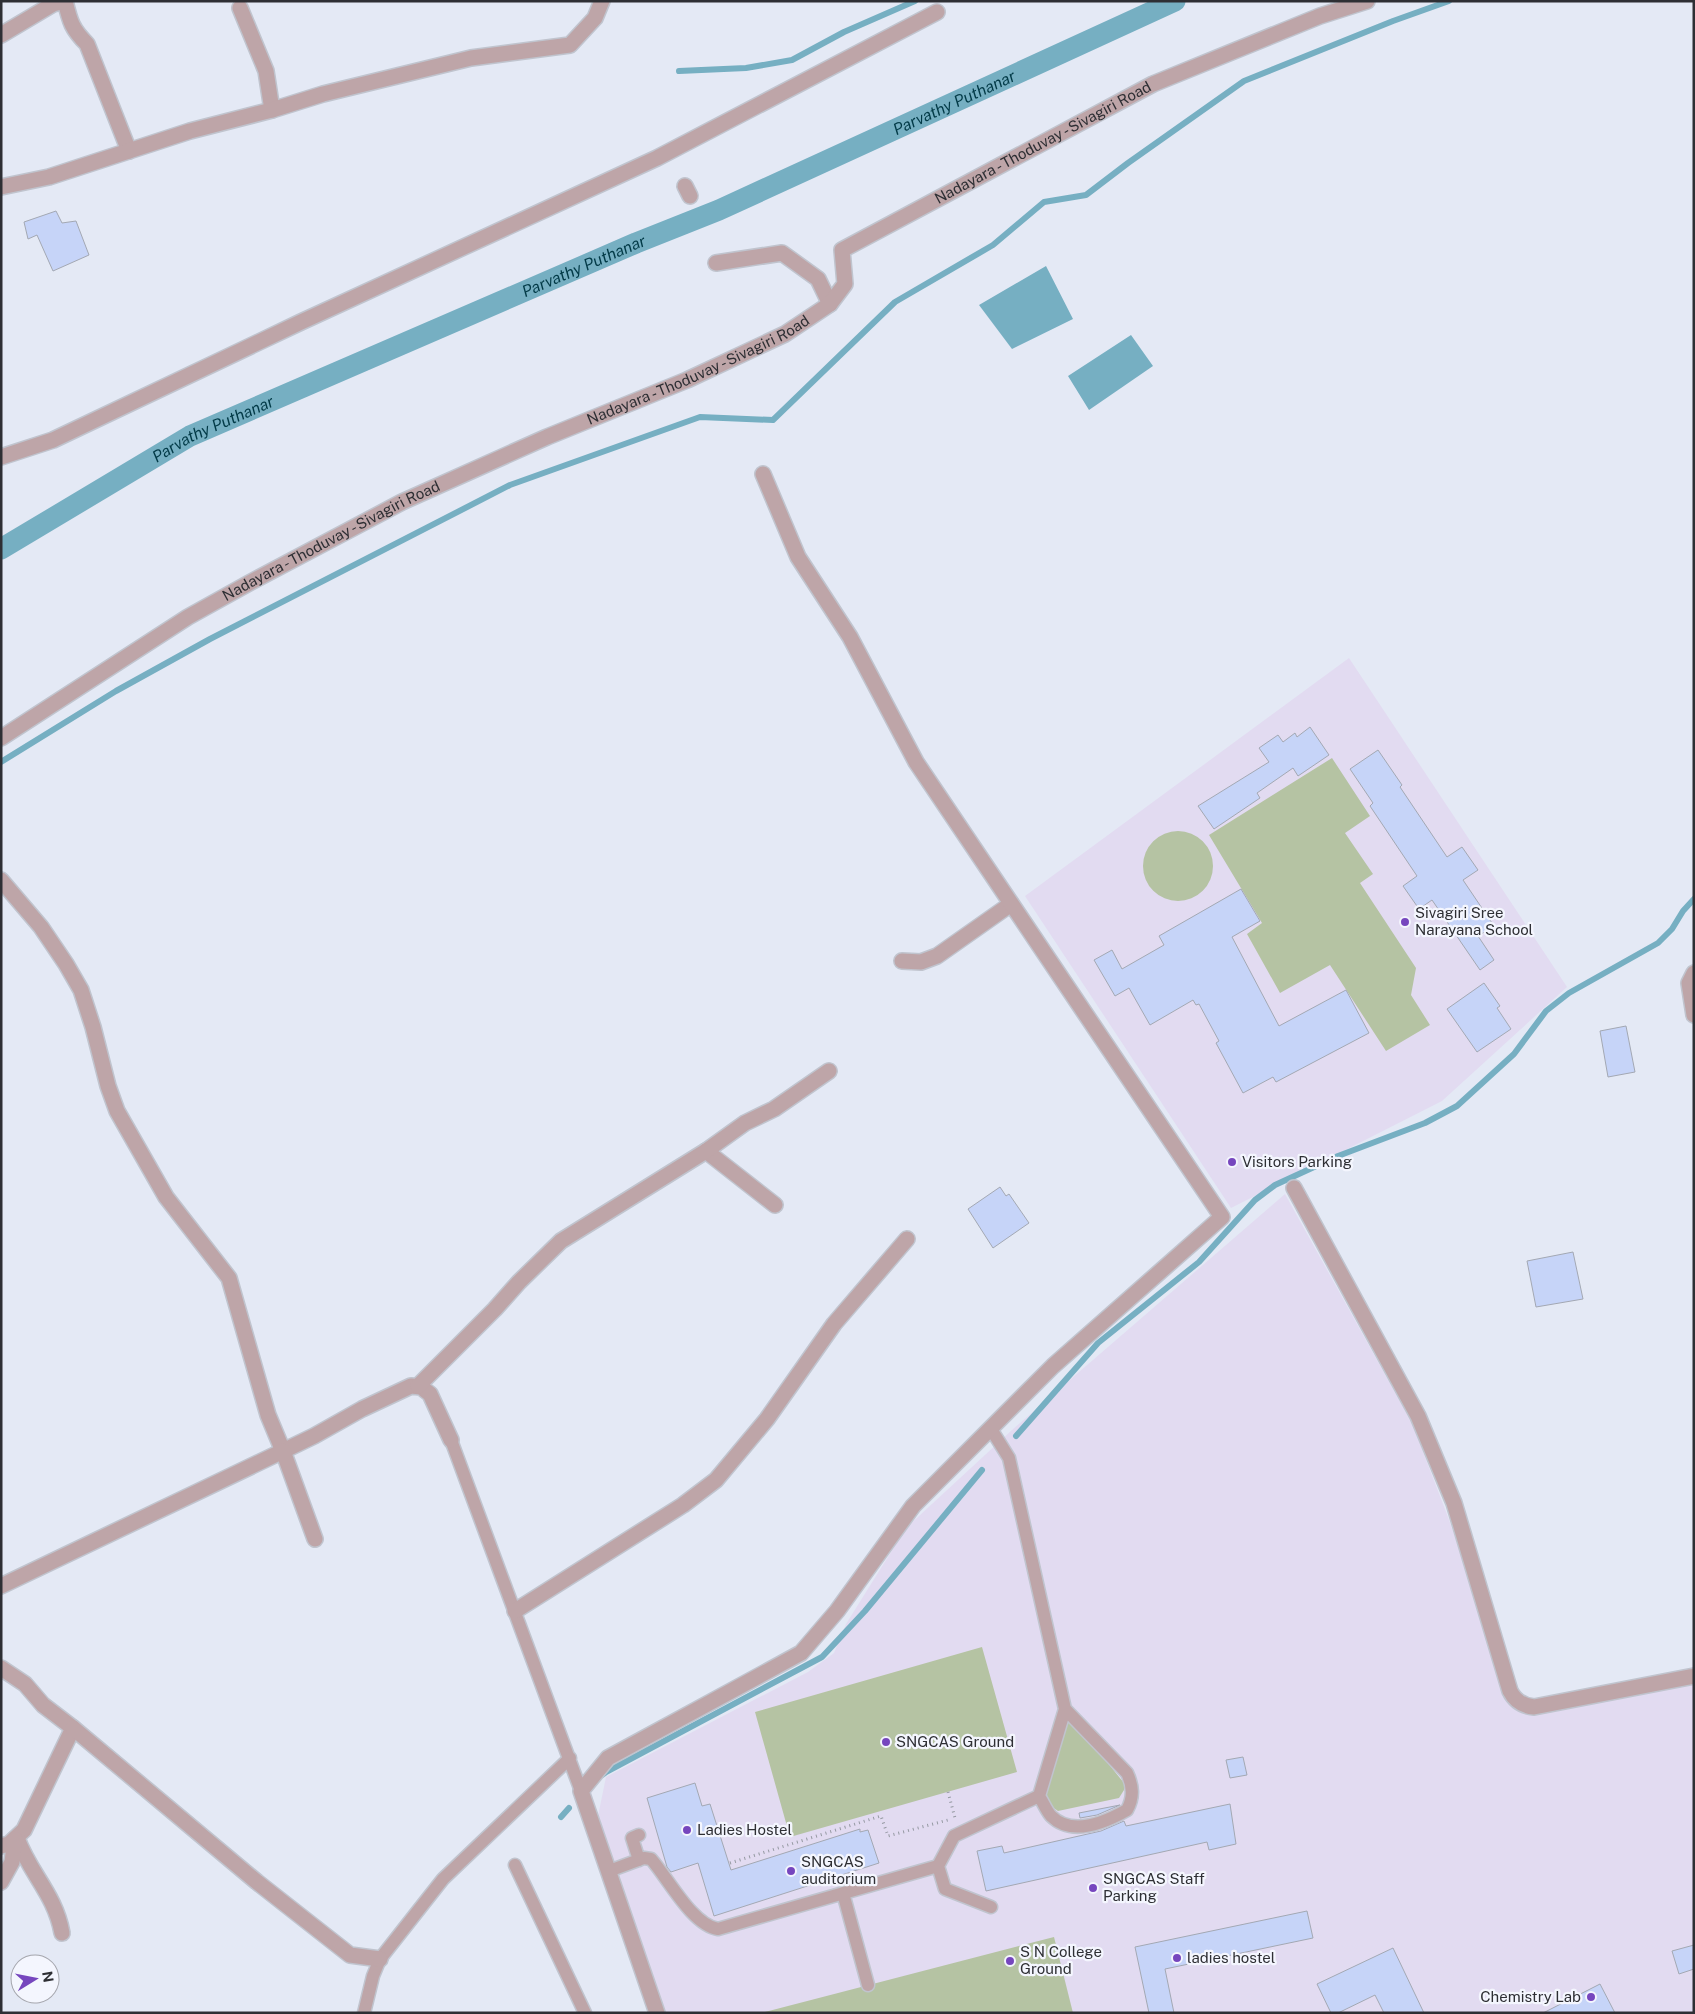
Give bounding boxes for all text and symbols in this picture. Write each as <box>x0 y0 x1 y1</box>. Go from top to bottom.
water label: Parvathy Puthanar <box>890 66 1019 139</box>
street label: Nadayara - Thoduvay - Sivagiri Road <box>932 78 1154 207</box>
water label: Parvathy Puthanar <box>519 231 649 301</box>
street label: Nadayara - Thoduvay - Sivagiri Road <box>584 311 812 428</box>
water label: Parvathy Puthanar <box>149 392 278 466</box>
street label: Nadayara - Thoduvay - Sivagiri Road <box>219 477 442 604</box>
place label: Sivagiri Sree Narayana School <box>1415 904 1533 938</box>
marker: Sivagiri Sree Narayana School <box>1399 916 1411 928</box>
place label: Visitors Parking <box>1242 1153 1352 1170</box>
marker: Visitors Parking <box>1226 1156 1238 1168</box>
place label: SNGCAS Ground <box>896 1733 1014 1750</box>
marker: SNGCAS Ground <box>880 1736 892 1748</box>
place label: Ladies Hostel <box>697 1821 792 1838</box>
marker: Ladies Hostel <box>681 1824 693 1836</box>
place label: SNGCAS auditorium <box>801 1853 876 1887</box>
marker: SNGCAS auditorium <box>785 1865 797 1877</box>
place label: SNGCAS Staff Parking <box>1103 1870 1205 1904</box>
marker: SNGCAS Staff Parking <box>1087 1882 1099 1894</box>
place label: S N College Ground <box>1020 1943 1102 1977</box>
place label: ladies hostel <box>1187 1949 1275 1966</box>
marker: ladies hostel <box>1171 1952 1183 1964</box>
north arrow <box>10 1954 60 2004</box>
marker: S N College Ground <box>1004 1955 1016 1967</box>
text: N <box>39 1970 57 1984</box>
place label: Chemistry Lab <box>1480 1988 1581 2005</box>
marker: Chemistry Lab <box>1585 1991 1597 2003</box>

